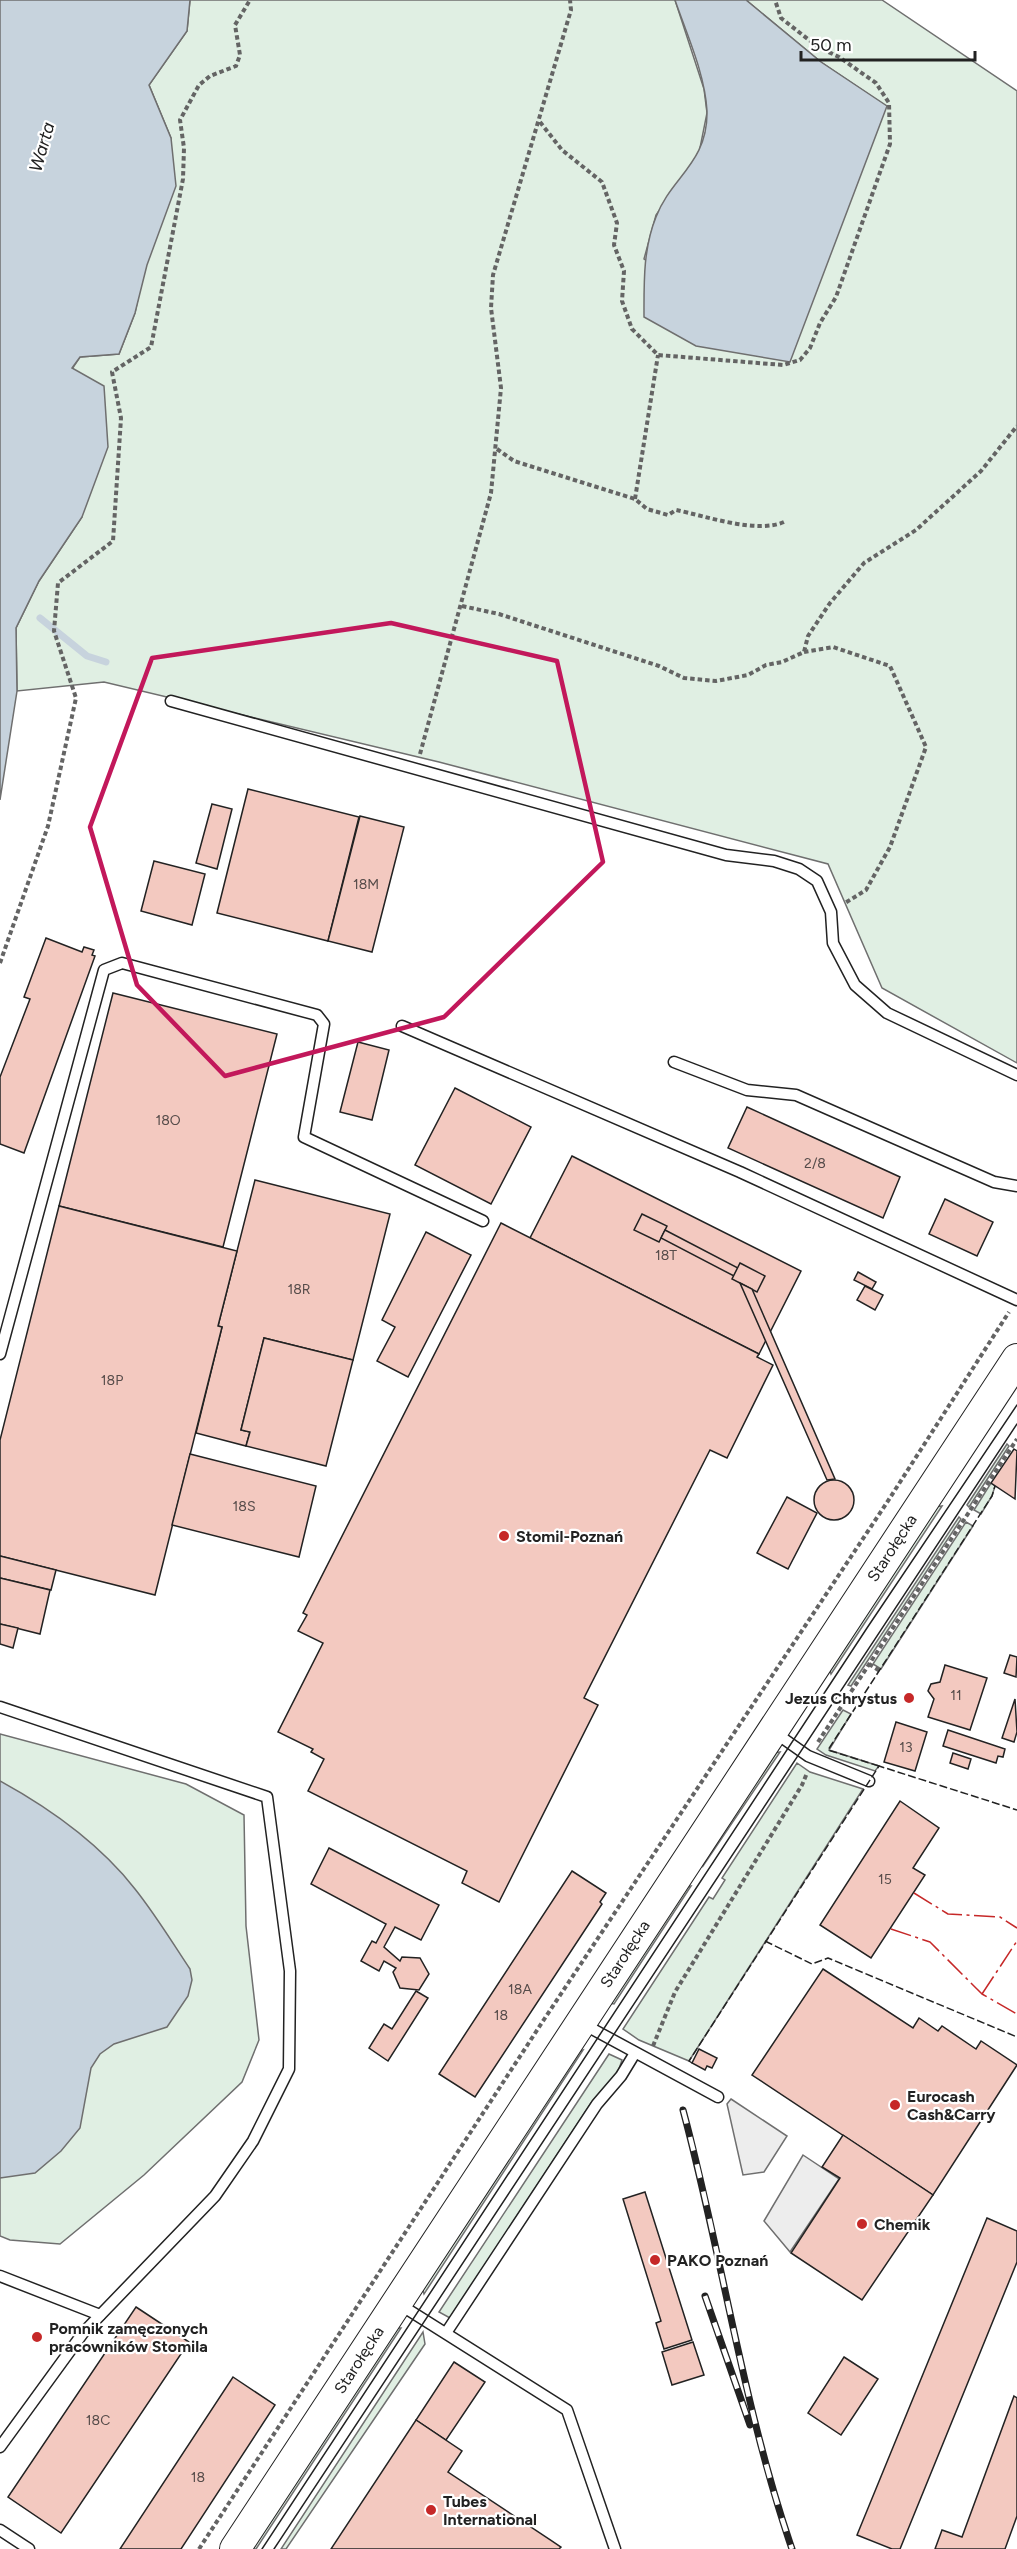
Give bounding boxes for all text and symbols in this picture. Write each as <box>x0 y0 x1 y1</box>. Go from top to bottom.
scale bar <box>801 24 975 62</box>
text: 50 m <box>810 34 852 56</box>
water label: Warta <box>24 119 60 174</box>
house number: 18M <box>353 876 379 893</box>
house number: 18O <box>155 1112 181 1129</box>
house number: 2/8 <box>804 1155 826 1172</box>
house number: 18T <box>655 1247 677 1264</box>
house number: 18R <box>287 1281 311 1298</box>
house number: 18P <box>101 1372 123 1389</box>
house number: 18S <box>233 1498 255 1515</box>
street label: Starołęcka <box>863 1511 921 1585</box>
place label: Stomil-Poznań <box>516 1527 623 1546</box>
marker: Stomil-Poznań <box>497 1529 511 1543</box>
house number: 11 <box>950 1687 962 1704</box>
place label: Jezus Chrystus <box>785 1689 898 1708</box>
marker: Jezus Chrystus <box>902 1691 916 1705</box>
house number: 13 <box>899 1739 913 1756</box>
house number: 15 <box>878 1871 892 1888</box>
street label: Starołęcka <box>596 1917 654 1991</box>
house number: 18A <box>508 1981 532 1998</box>
house number: 18 <box>494 2007 508 2024</box>
place label: Eurocash Cash&Carry <box>907 2087 996 2124</box>
marker: Eurocash Cash&Carry <box>888 2098 902 2112</box>
place label: Chemik <box>874 2215 931 2234</box>
marker: Chemik <box>855 2217 869 2231</box>
place label: PAKO Poznań <box>667 2251 768 2270</box>
marker: PAKO Poznań <box>648 2253 662 2267</box>
place label: Pomnik zamęczonych pracowników Stomila <box>49 2319 208 2356</box>
street label: Starołęcka <box>330 2323 388 2397</box>
marker: Pomnik zamęczonych pracowników Stomila <box>30 2330 44 2344</box>
house number: 18C <box>86 2412 110 2429</box>
house number: 18 <box>191 2469 205 2486</box>
place label: Tubes International <box>443 2492 537 2529</box>
marker: Tubes International <box>424 2503 438 2517</box>

